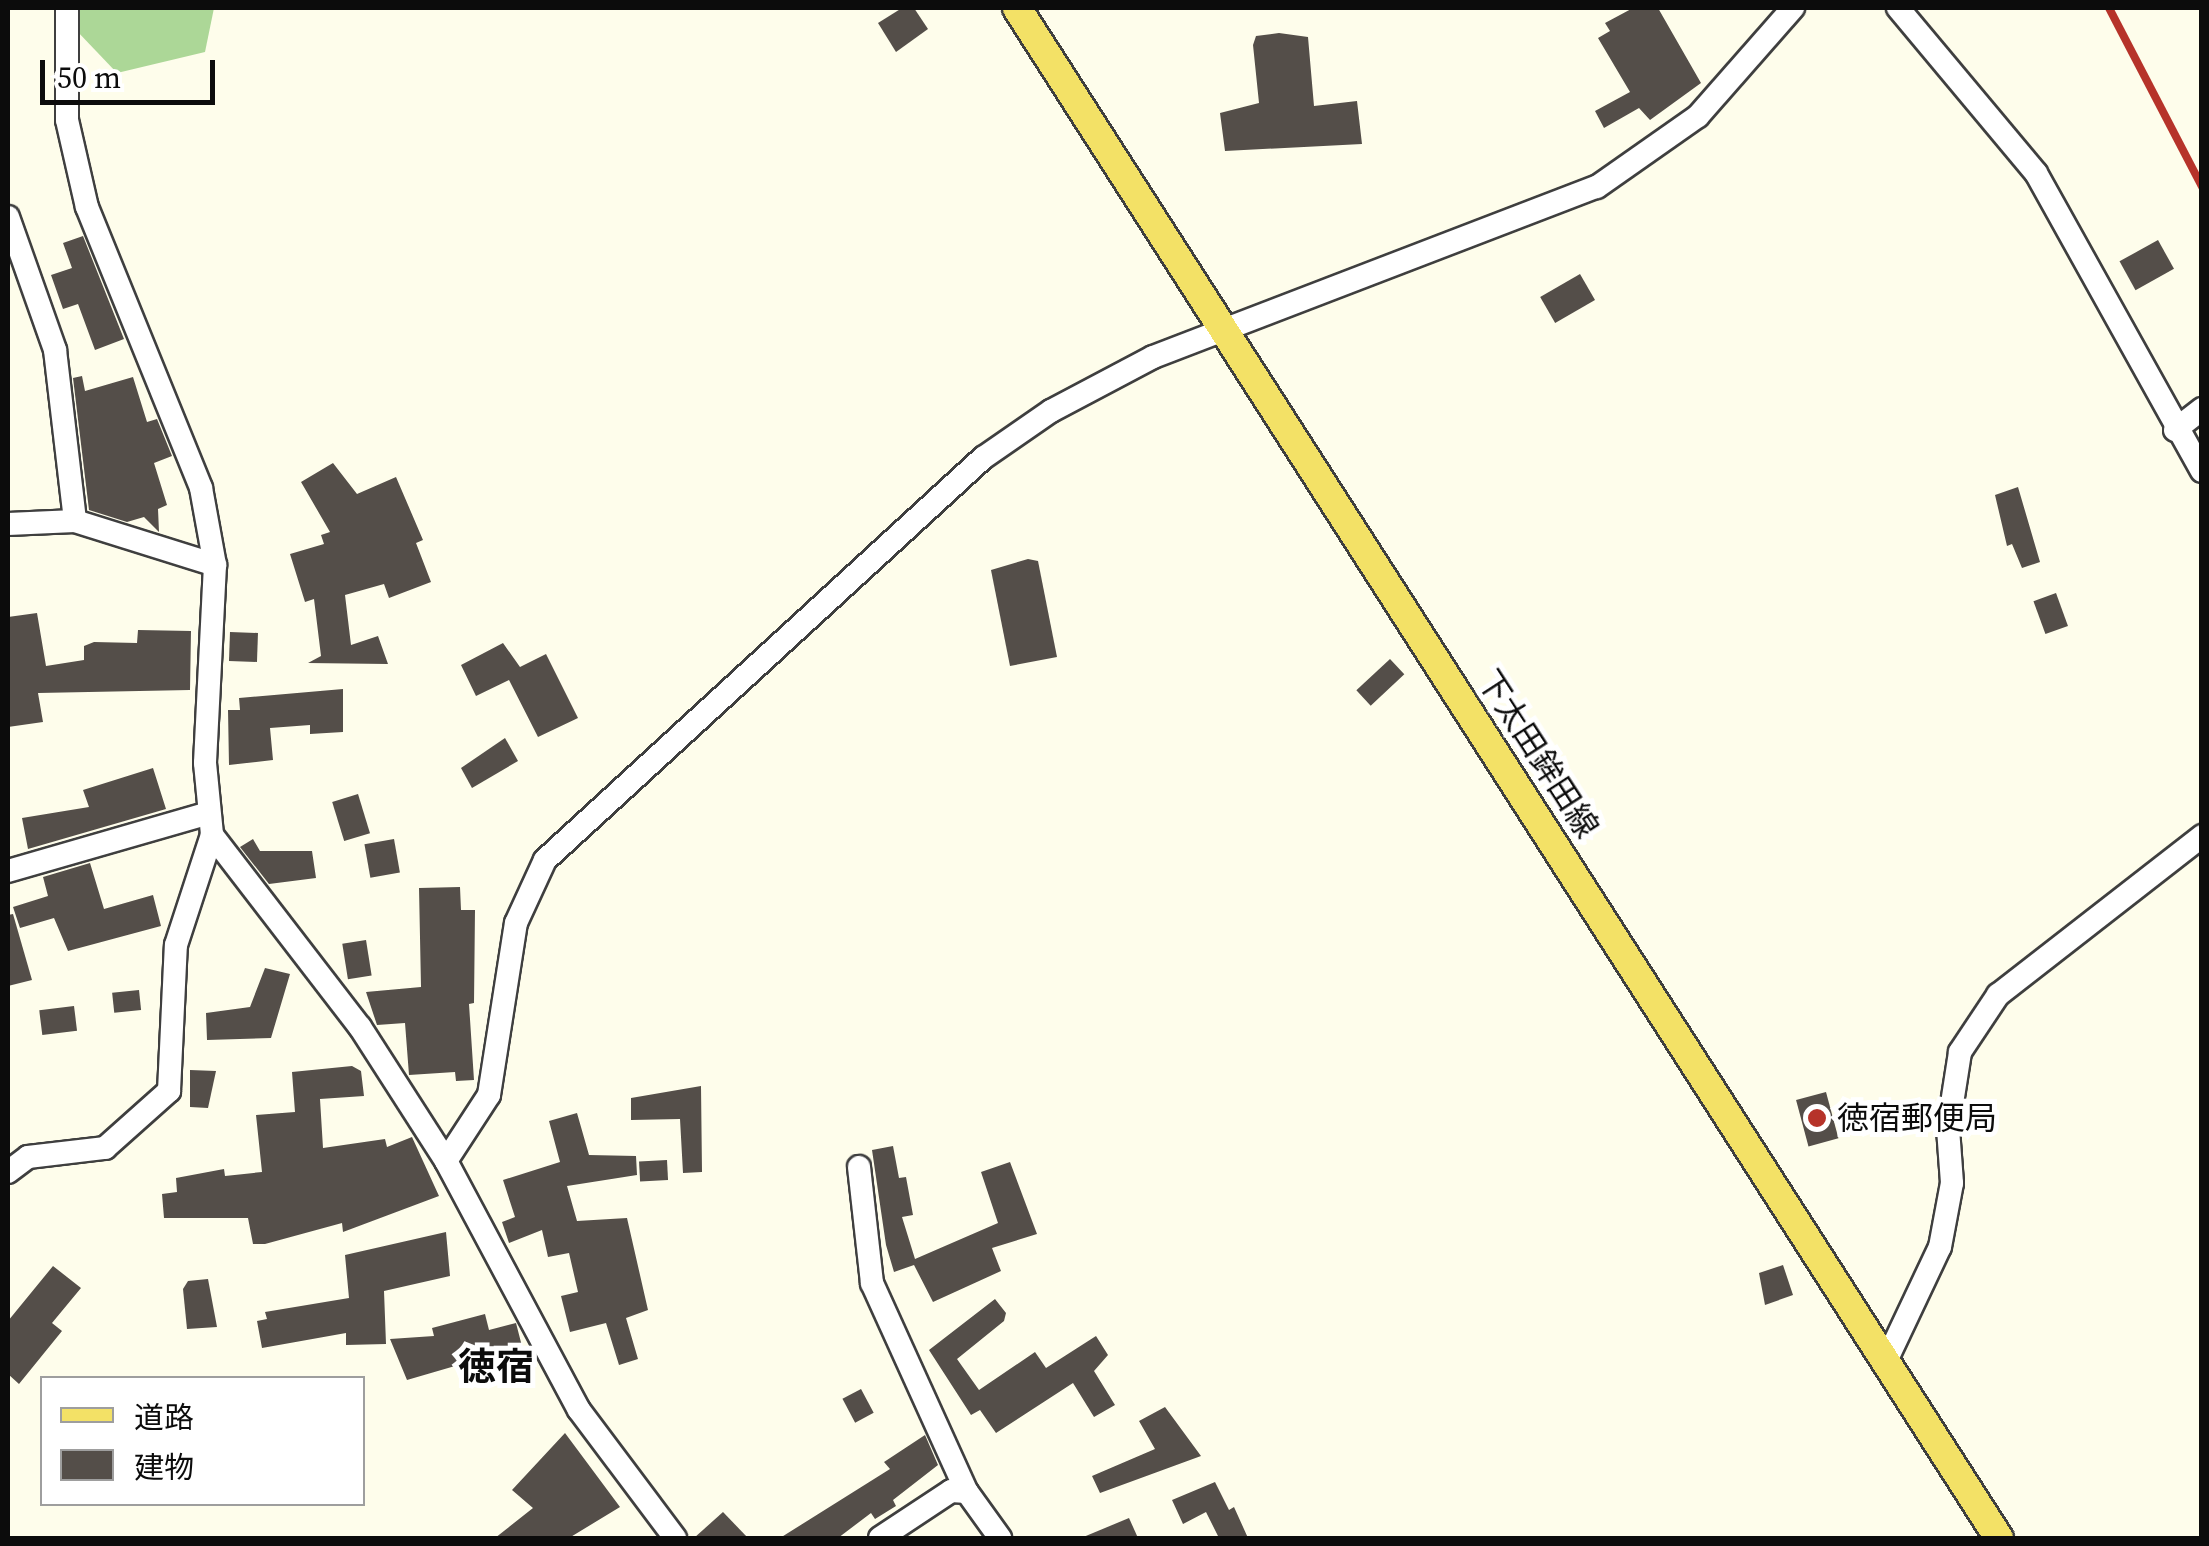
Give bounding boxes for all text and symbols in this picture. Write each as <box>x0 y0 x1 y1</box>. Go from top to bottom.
scale bar <box>45 40 220 102</box>
text: 50 m <box>57 57 121 98</box>
street label: 下太田鉾田線 <box>1470 663 1606 845</box>
place label: 徳宿郵便局 <box>1837 1099 1997 1137</box>
marker: 徳宿郵便局 <box>1806 1107 1828 1129</box>
district label: 徳宿 <box>458 1345 534 1391</box>
legend <box>40 1376 365 1506</box>
text: 道路 <box>134 1397 194 1438</box>
text: 建物 <box>134 1447 194 1488</box>

